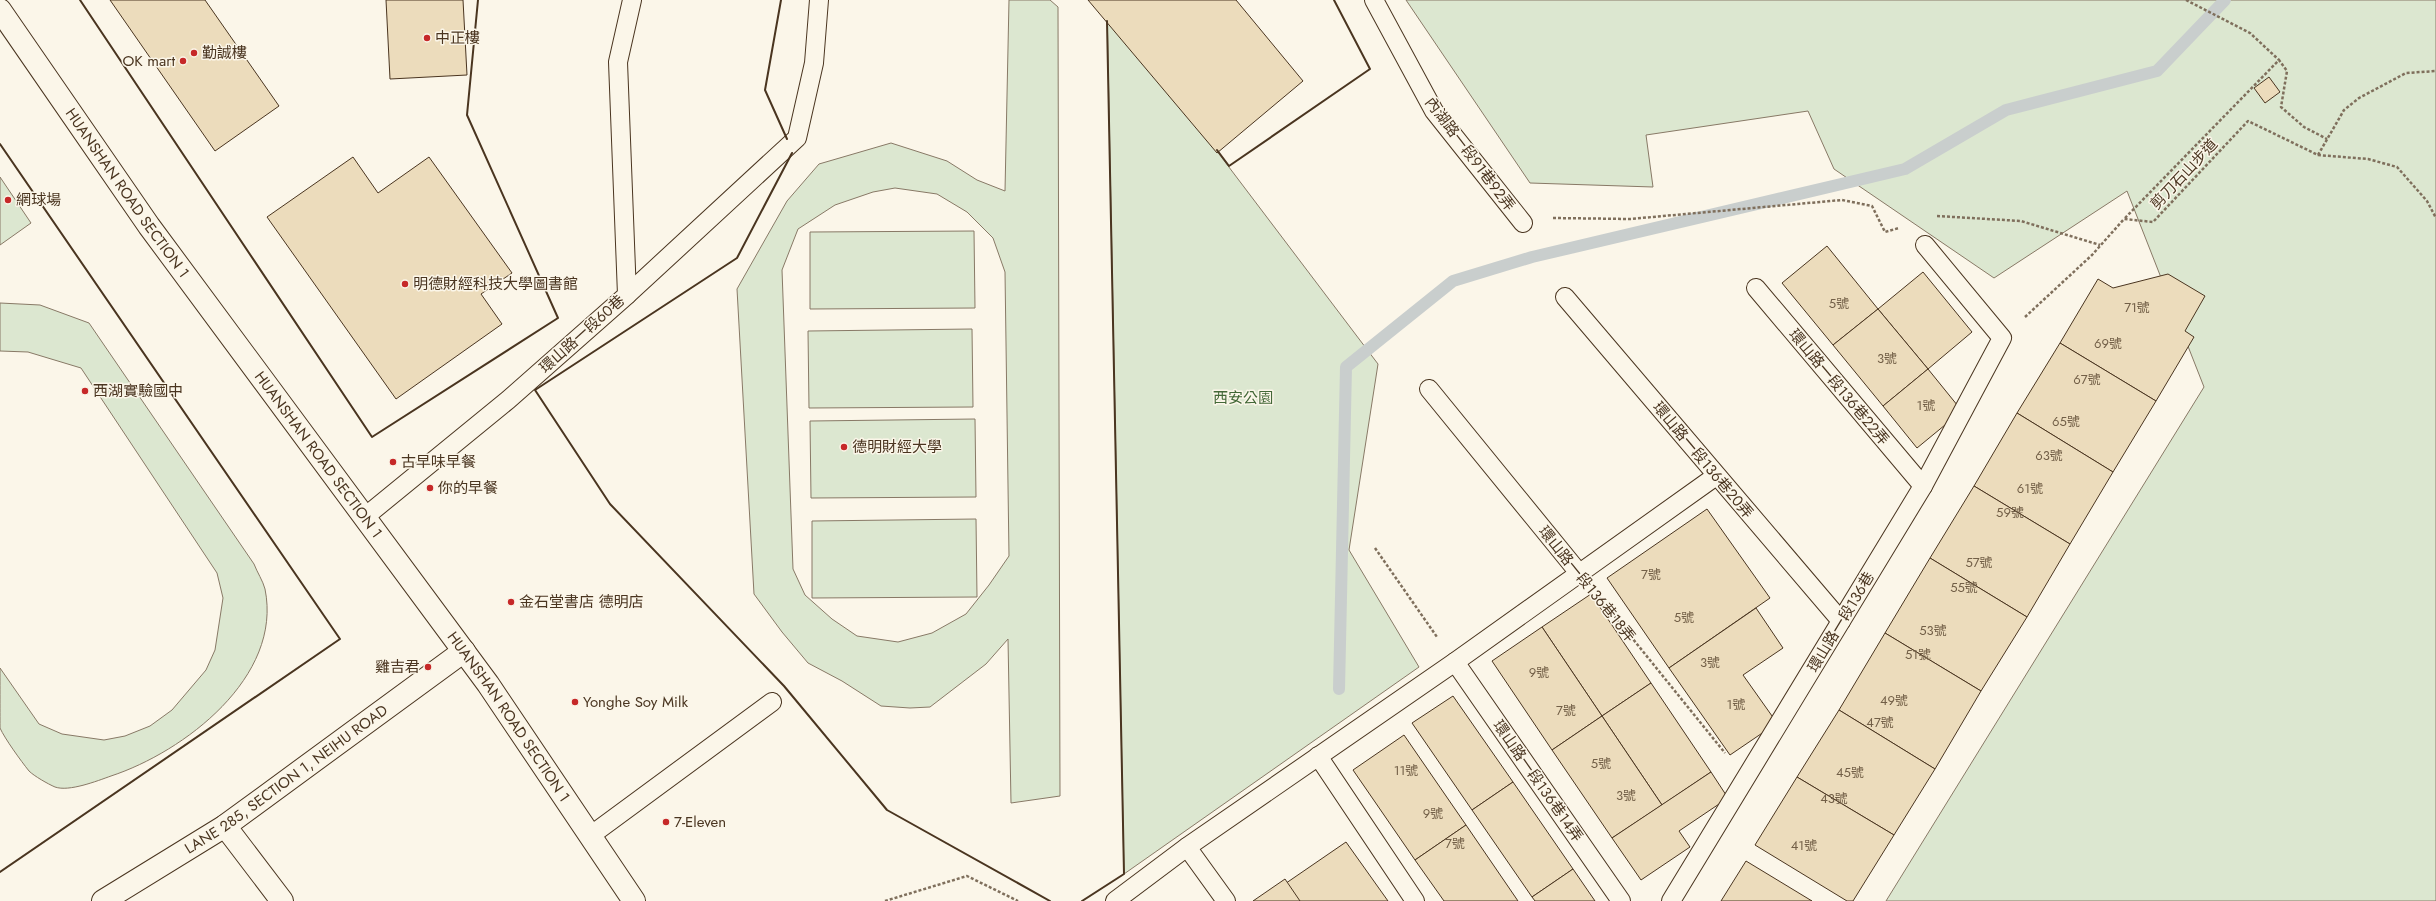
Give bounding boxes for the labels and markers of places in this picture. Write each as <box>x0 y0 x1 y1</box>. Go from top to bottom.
place label: 中正樓 <box>435 27 480 49</box>
marker: 中正樓 <box>422 33 432 43</box>
place label: 勤誠樓 <box>202 42 247 64</box>
marker: 勤誠樓 <box>189 48 199 58</box>
place label: OK mart <box>123 50 175 72</box>
marker: OK mart <box>178 56 188 66</box>
place label: 網球場 <box>16 189 61 211</box>
marker: 網球場 <box>3 195 13 205</box>
place label: 明德財經科技大學圖書館 <box>413 273 578 295</box>
marker: 明德財經科技大學圖書館 <box>400 279 410 289</box>
place label: 西湖實驗國中 <box>93 380 183 402</box>
marker: 西湖實驗國中 <box>80 386 90 396</box>
place label: 德明財經大學 <box>852 436 942 458</box>
marker: 德明財經大學 <box>839 442 849 452</box>
place label: 古早味早餐 <box>401 451 476 473</box>
marker: 古早味早餐 <box>388 457 398 467</box>
place label: 你的早餐 <box>438 477 498 499</box>
marker: 你的早餐 <box>425 483 435 493</box>
place label: 金石堂書店 德明店 <box>519 591 644 613</box>
marker: 金石堂書店 德明店 <box>506 597 516 607</box>
place label: 雞吉君 <box>375 656 420 678</box>
marker: 雞吉君 <box>423 662 433 672</box>
place label: Yonghe Soy Milk <box>583 691 688 713</box>
marker: Yonghe Soy Milk <box>570 697 580 707</box>
place label: 7-Eleven <box>674 811 726 833</box>
marker: 7-Eleven <box>661 817 671 827</box>

